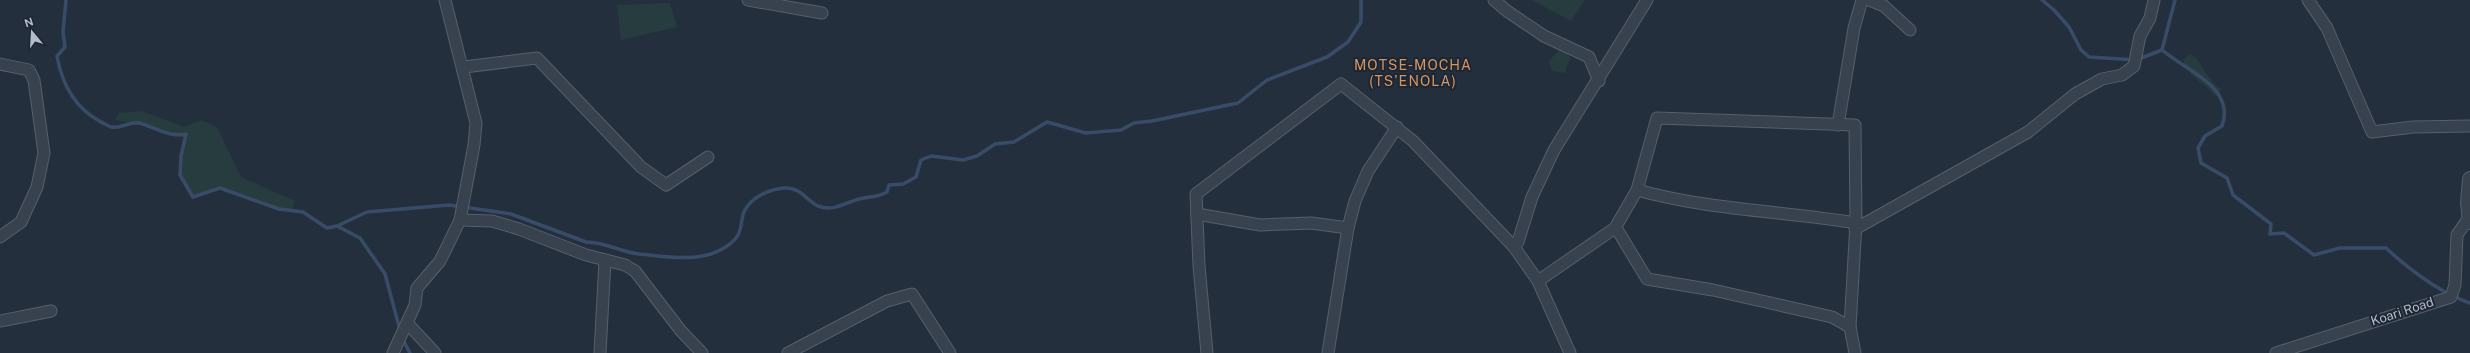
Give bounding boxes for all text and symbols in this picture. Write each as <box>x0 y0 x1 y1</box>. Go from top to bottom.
north arrow <box>12 12 52 52</box>
text: N <box>23 15 35 30</box>
district label: MOTSE-MOCHA (TS'ENOLA) <box>1354 57 1472 89</box>
street label: Koari Road <box>2369 294 2435 329</box>

